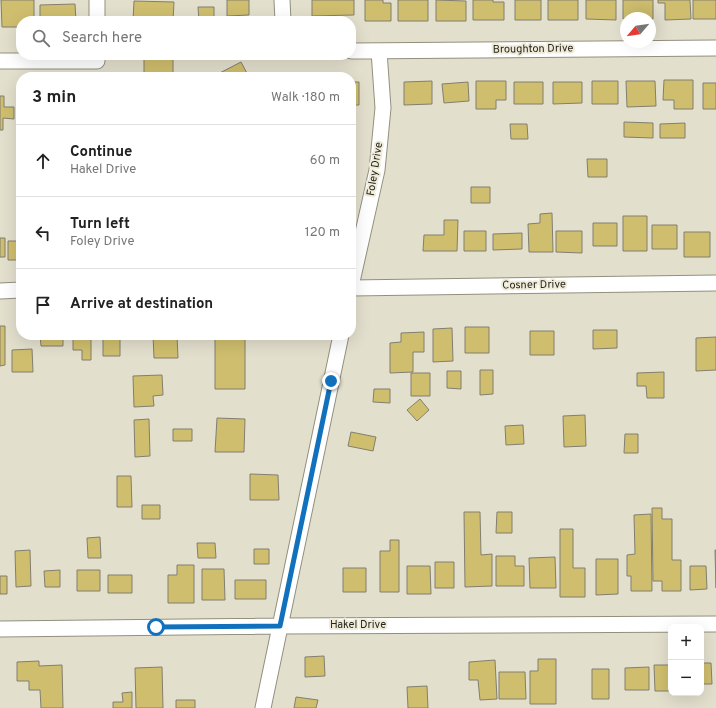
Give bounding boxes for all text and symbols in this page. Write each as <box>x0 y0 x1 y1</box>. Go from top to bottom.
north arrow <box>620 12 656 48</box>
search box <box>16 16 356 60</box>
icon: search <box>30 27 52 49</box>
text: Search here <box>62 29 142 48</box>
street label: Broughton Drive <box>493 41 574 57</box>
text: 3 min <box>32 87 76 109</box>
text: Walk · 180 m <box>271 90 340 106</box>
street label: Foley Drive <box>364 141 386 197</box>
text: Continue <box>70 143 132 162</box>
icon: ahead <box>32 150 54 172</box>
text: 60 m <box>310 153 340 169</box>
text: Hakel Drive <box>70 162 136 178</box>
text: Turn left <box>70 215 130 234</box>
icon: left <box>32 222 54 244</box>
text: 120 m <box>305 225 340 241</box>
text: Foley Drive <box>70 234 134 250</box>
street label: Cosner Drive <box>502 277 566 293</box>
icon: arrive <box>32 294 54 316</box>
text: Arrive at destination <box>70 295 213 314</box>
route end <box>322 372 340 390</box>
route start <box>147 618 165 636</box>
street label: Hakel Drive <box>330 618 386 632</box>
map controls <box>668 624 704 696</box>
button: + <box>668 624 704 660</box>
button: − <box>668 660 704 696</box>

